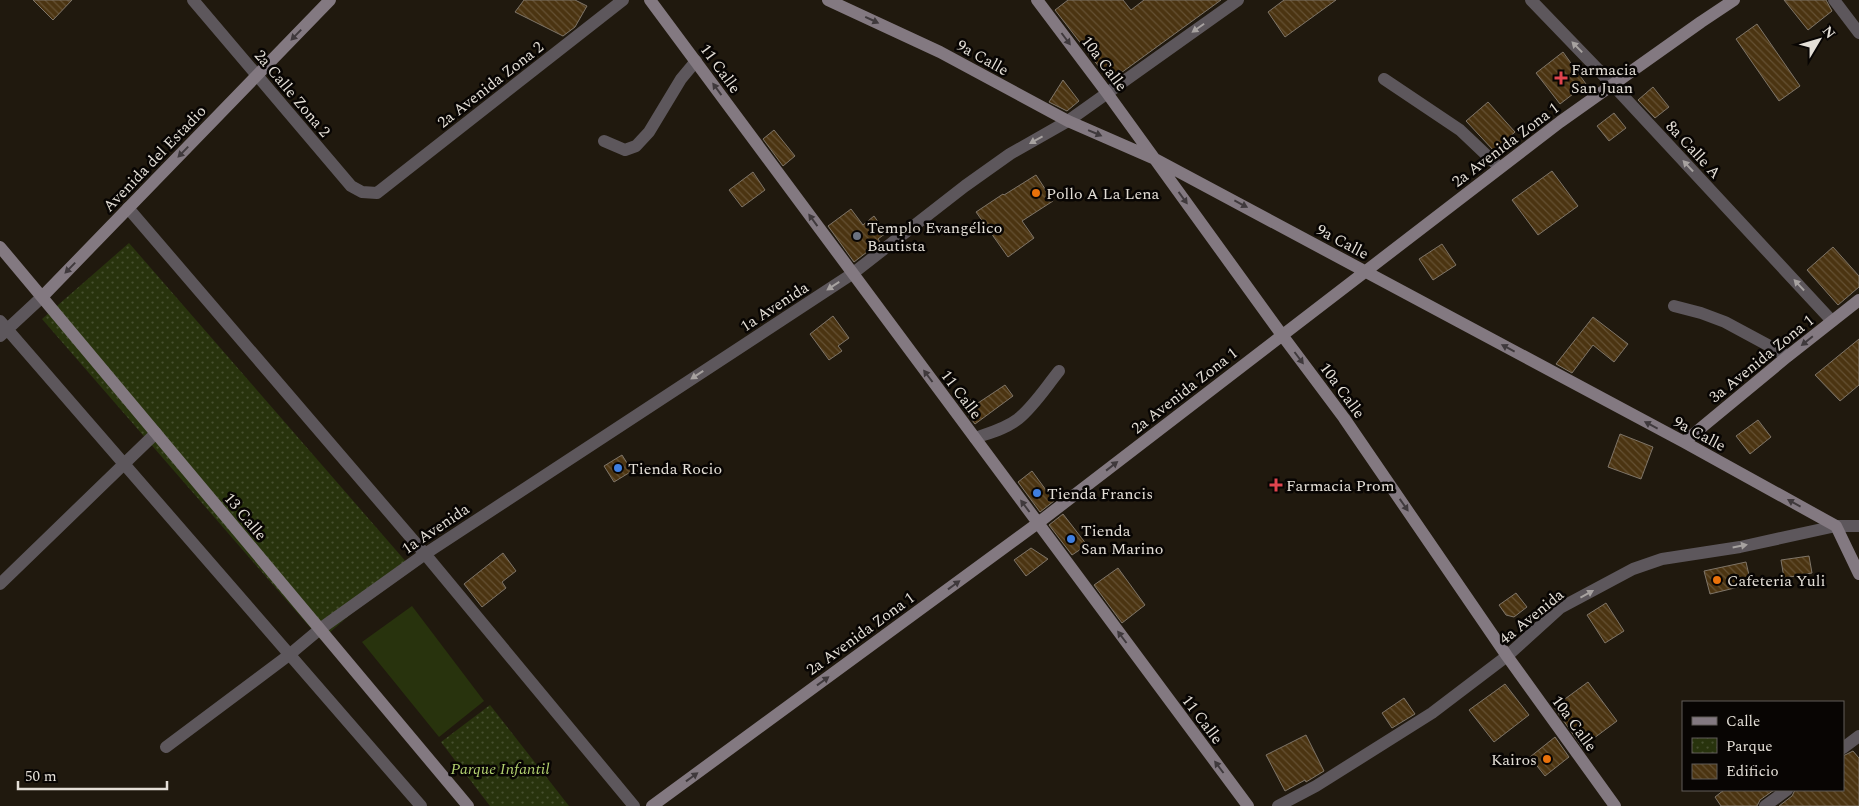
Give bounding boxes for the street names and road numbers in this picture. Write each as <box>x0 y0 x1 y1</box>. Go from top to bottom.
street label: 10a Calle <box>1075 31 1133 97</box>
street label: 9a Calle <box>952 34 1013 82</box>
street label: 2a Avenida Zona 2 <box>432 36 549 134</box>
street label: 11 Calle <box>694 39 747 99</box>
street label: 2a Calle Zona 2 <box>248 45 336 143</box>
street label: 2a Avenida Zona 1 <box>1447 96 1564 193</box>
street label: Avenida del Estadio <box>97 100 212 218</box>
street label: 8a Calle A <box>1660 115 1727 184</box>
street label: 9a Calle <box>1312 218 1373 266</box>
street label: 1a Avenida <box>735 276 814 338</box>
street label: 3a Avenida Zona 1 <box>1704 309 1819 409</box>
street label: 2a Avenida Zona 1 <box>1126 342 1243 440</box>
street label: 10a Calle <box>1314 358 1371 424</box>
street label: 11 Calle <box>935 365 988 424</box>
street label: 9a Calle <box>1669 410 1730 458</box>
street label: 13 Calle <box>218 487 273 546</box>
street label: 1a Avenida <box>397 497 475 560</box>
street label: 4a Avenida <box>1494 583 1569 651</box>
street label: 2a Avenida Zona 1 <box>801 586 920 682</box>
street label: 11 Calle <box>1176 690 1229 749</box>
street label: 10a Calle <box>1546 691 1603 757</box>

